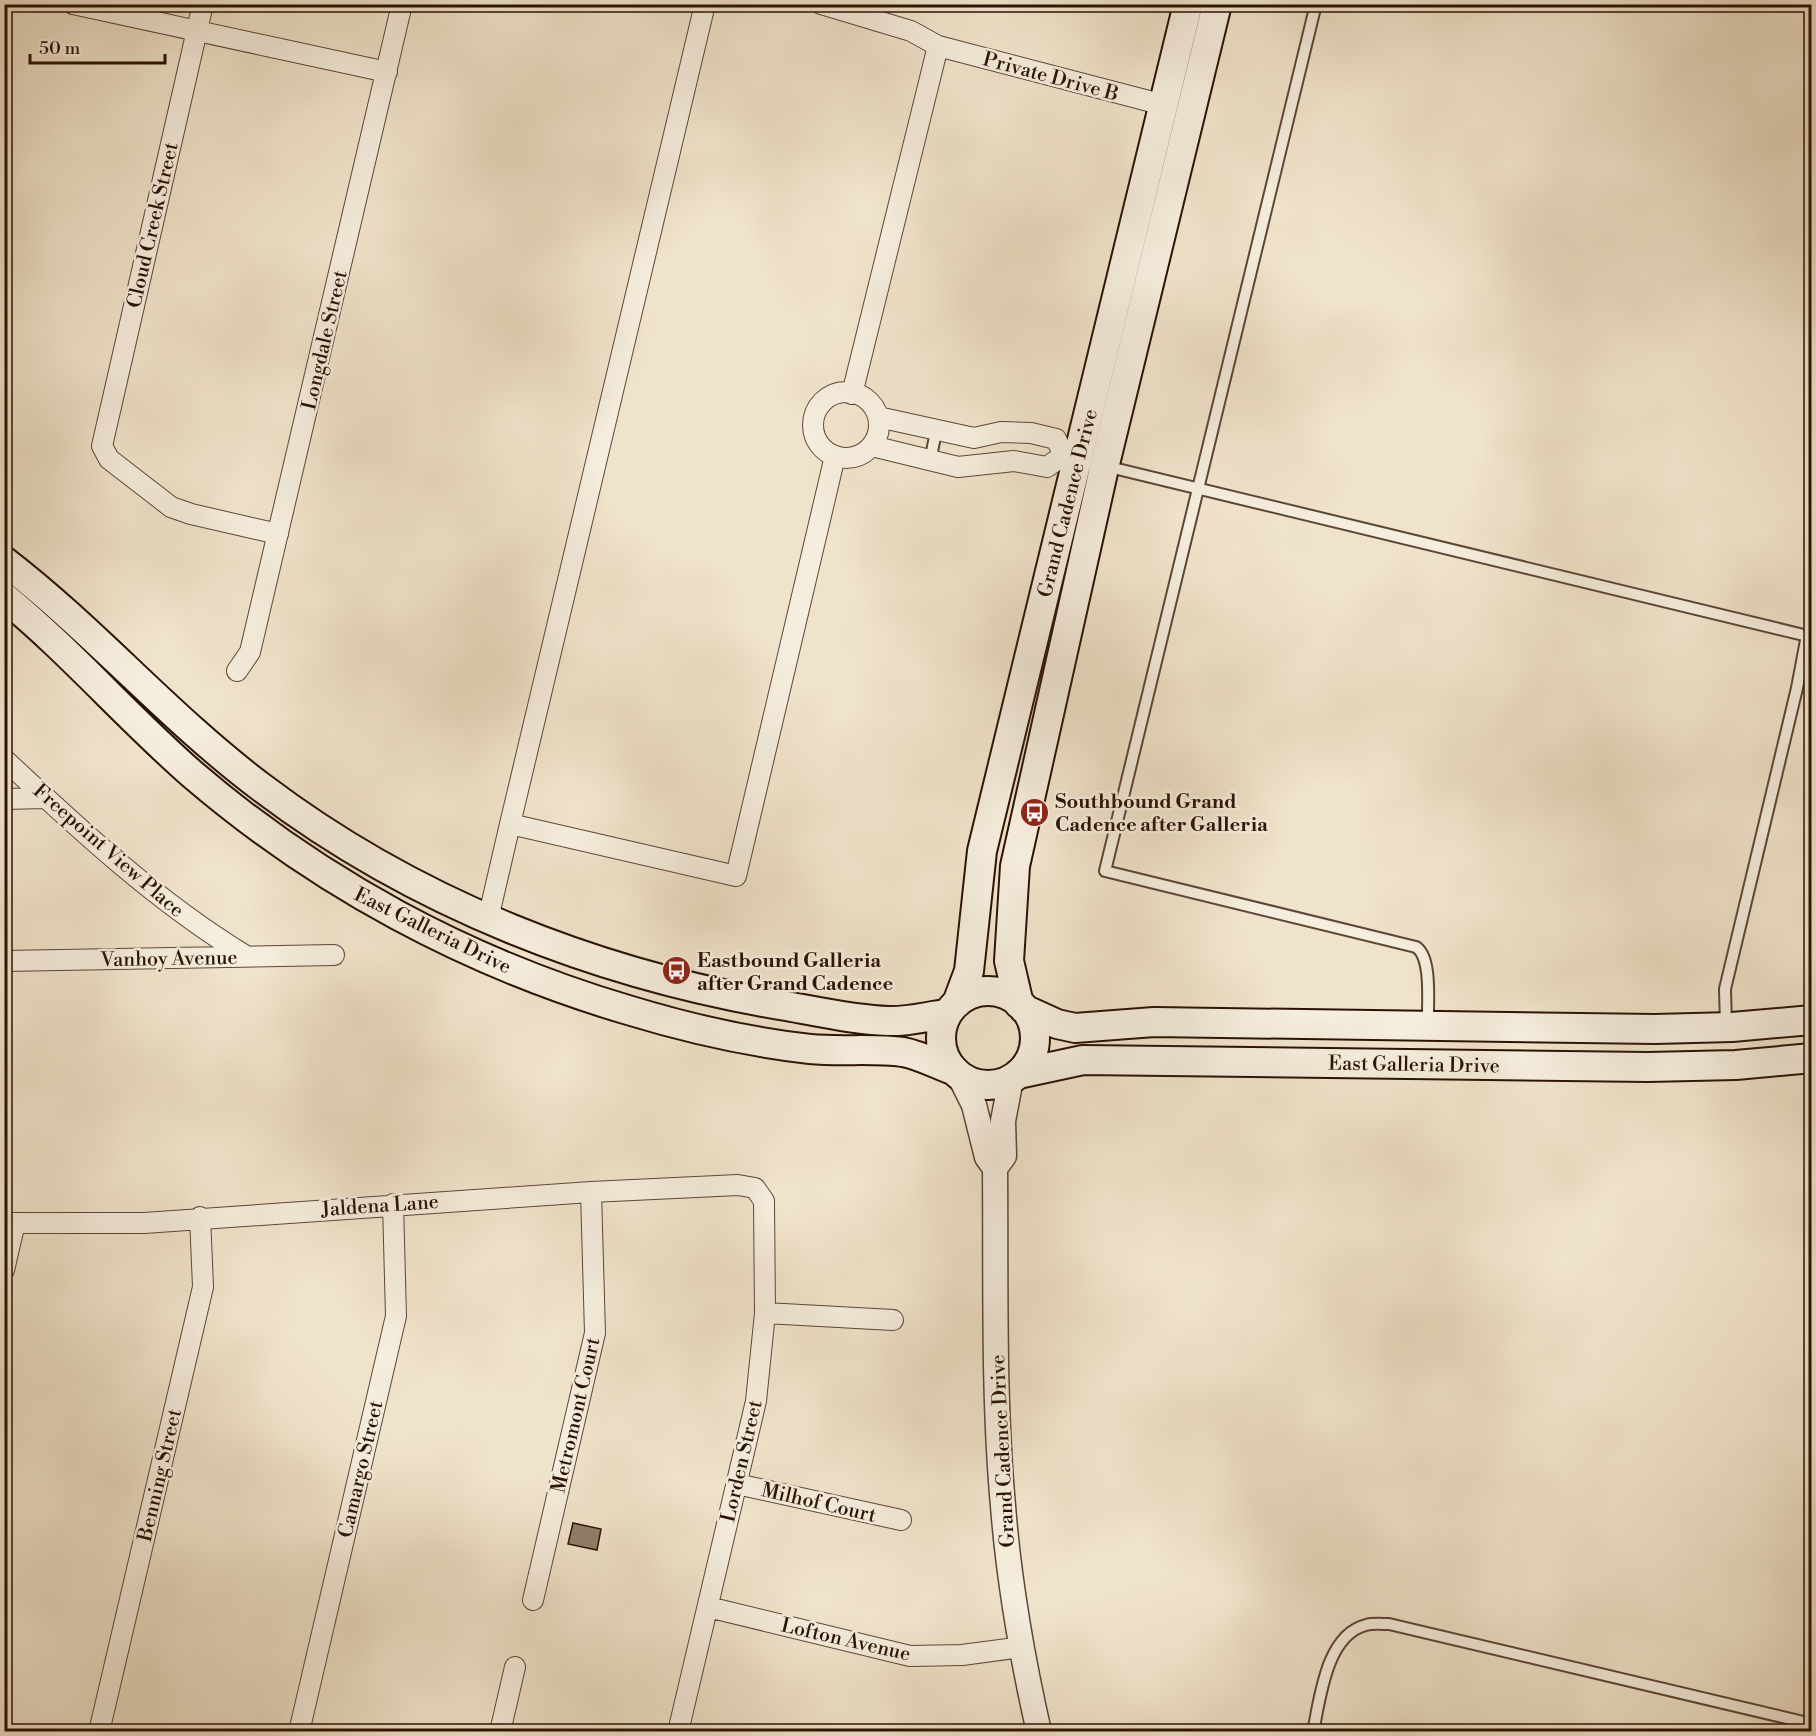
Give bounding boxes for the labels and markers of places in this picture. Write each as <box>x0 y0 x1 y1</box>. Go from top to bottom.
place label: Southbound Grand Cadence after Galleria <box>1055 790 1268 838</box>
bus stop icon: Southbound Grand Cadence after Galleria <box>1018 796 1050 828</box>
place label: Eastbound Galleria after Grand Cadence <box>697 949 894 997</box>
bus stop icon: Eastbound Galleria after Grand Cadence <box>660 955 692 987</box>

